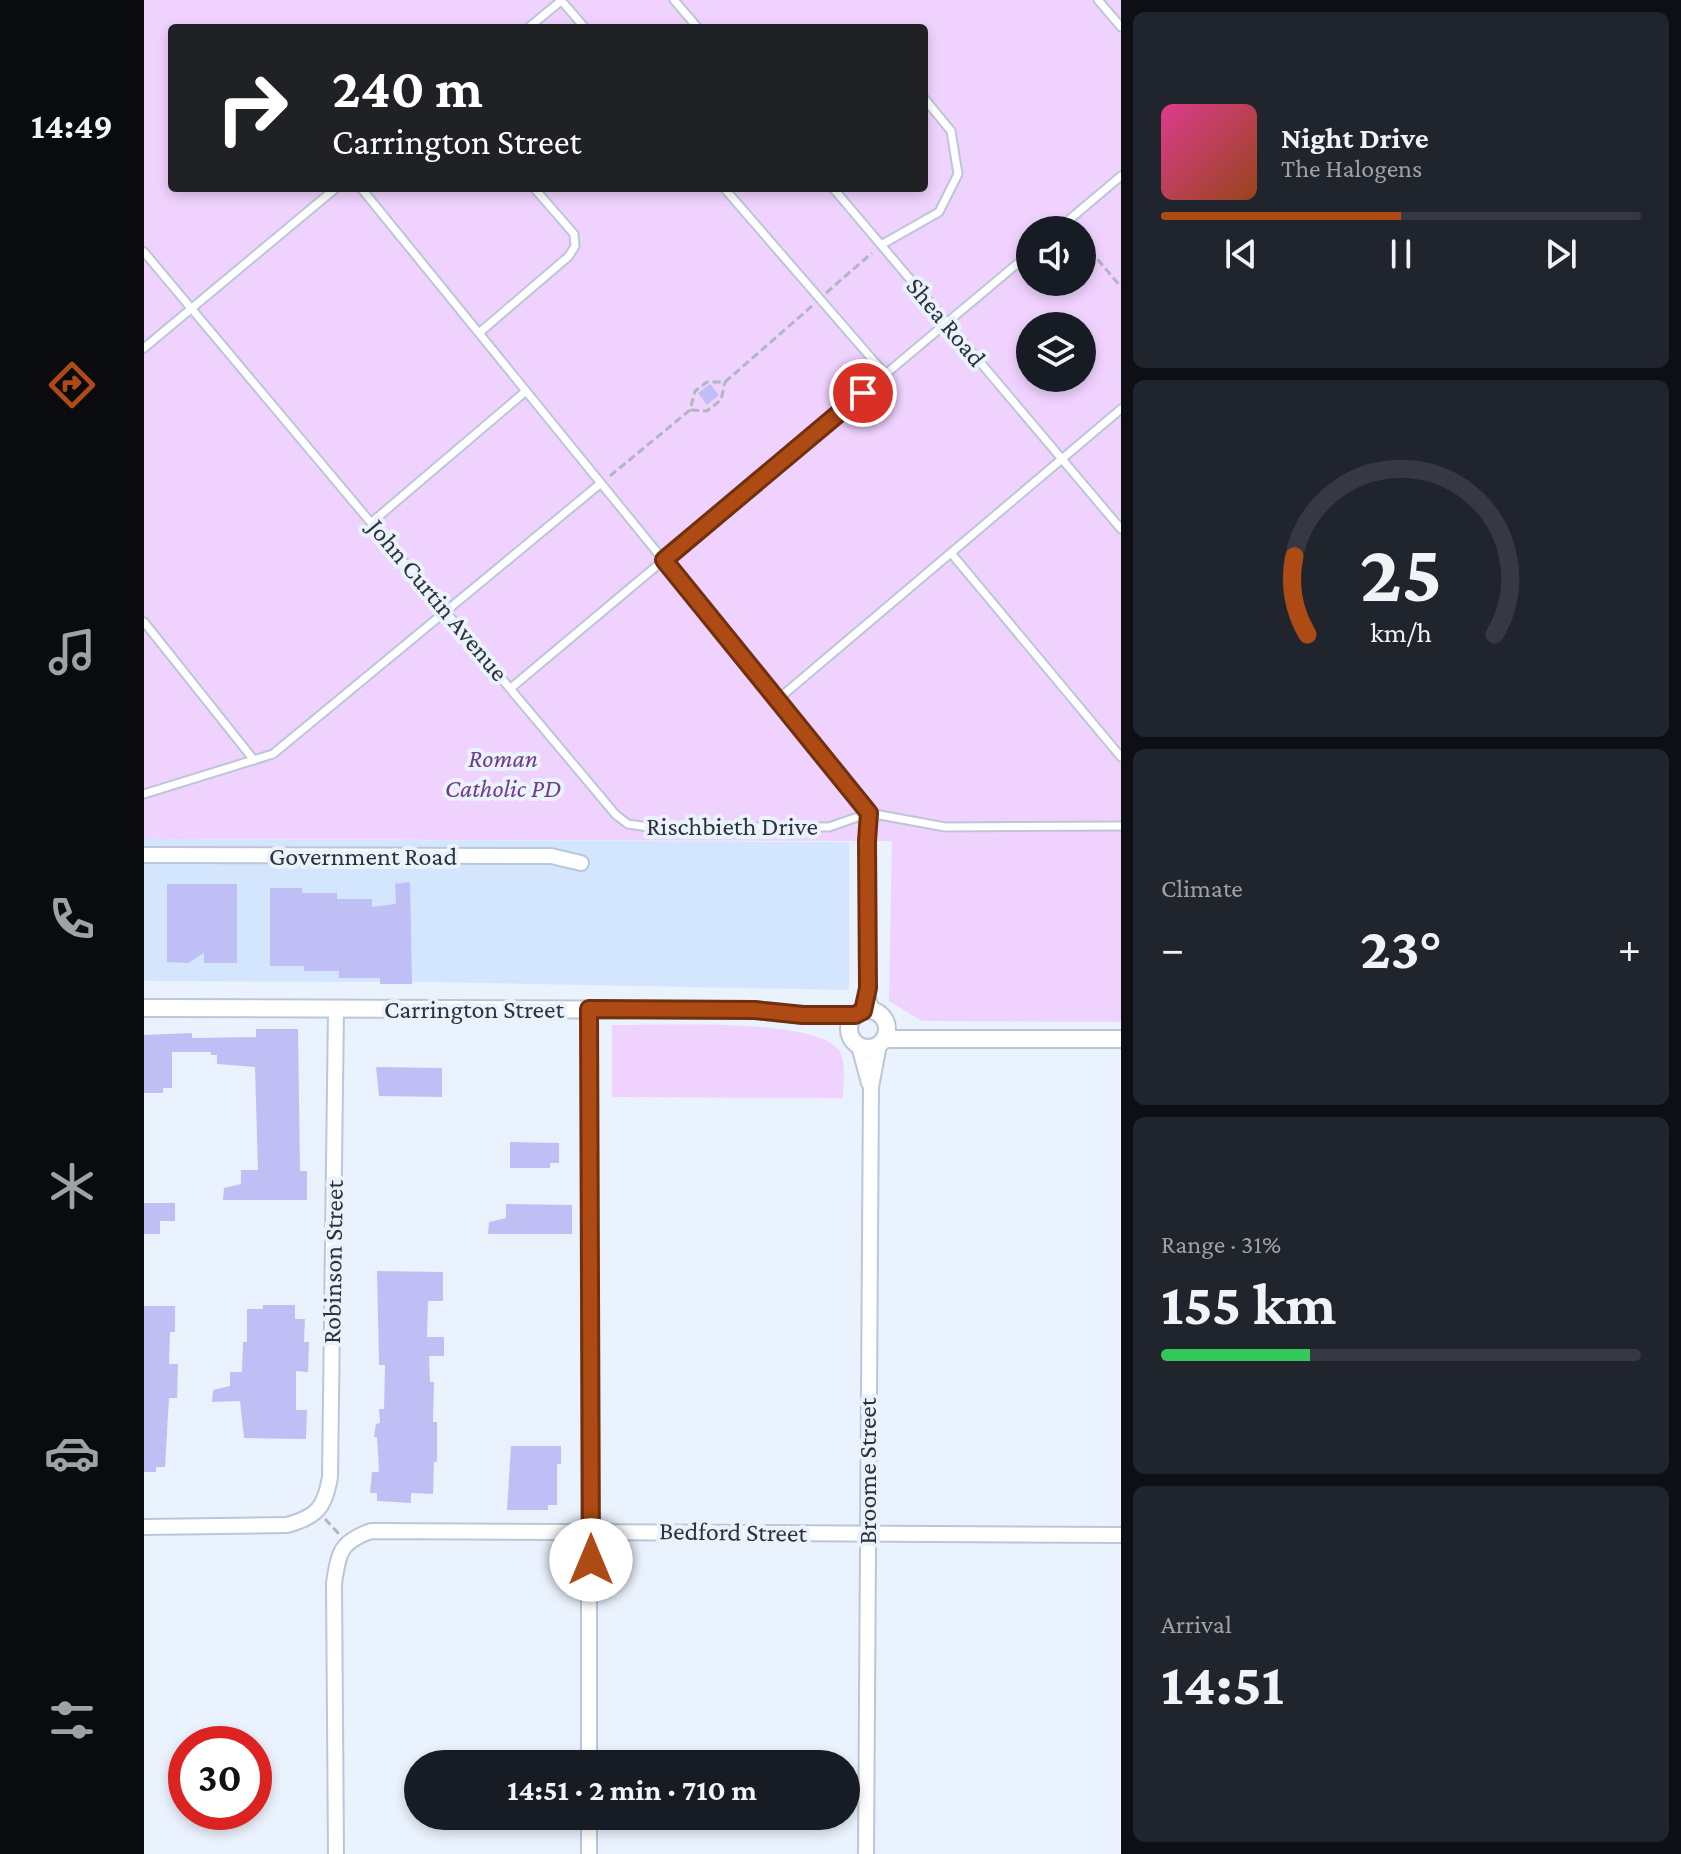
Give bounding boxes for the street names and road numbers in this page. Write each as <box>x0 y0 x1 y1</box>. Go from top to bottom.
street label: Shea Road <box>900 272 992 373</box>
street label: John Curtin Avenue <box>361 512 514 687</box>
street label: Rischbieth Drive <box>646 812 818 841</box>
street label: Government Road <box>269 842 457 871</box>
street label: Carrington Street <box>384 995 564 1024</box>
street label: Robinson Street <box>317 1179 349 1344</box>
street label: Broome Street <box>853 1397 882 1544</box>
street label: Bedford Street <box>659 1516 808 1548</box>

